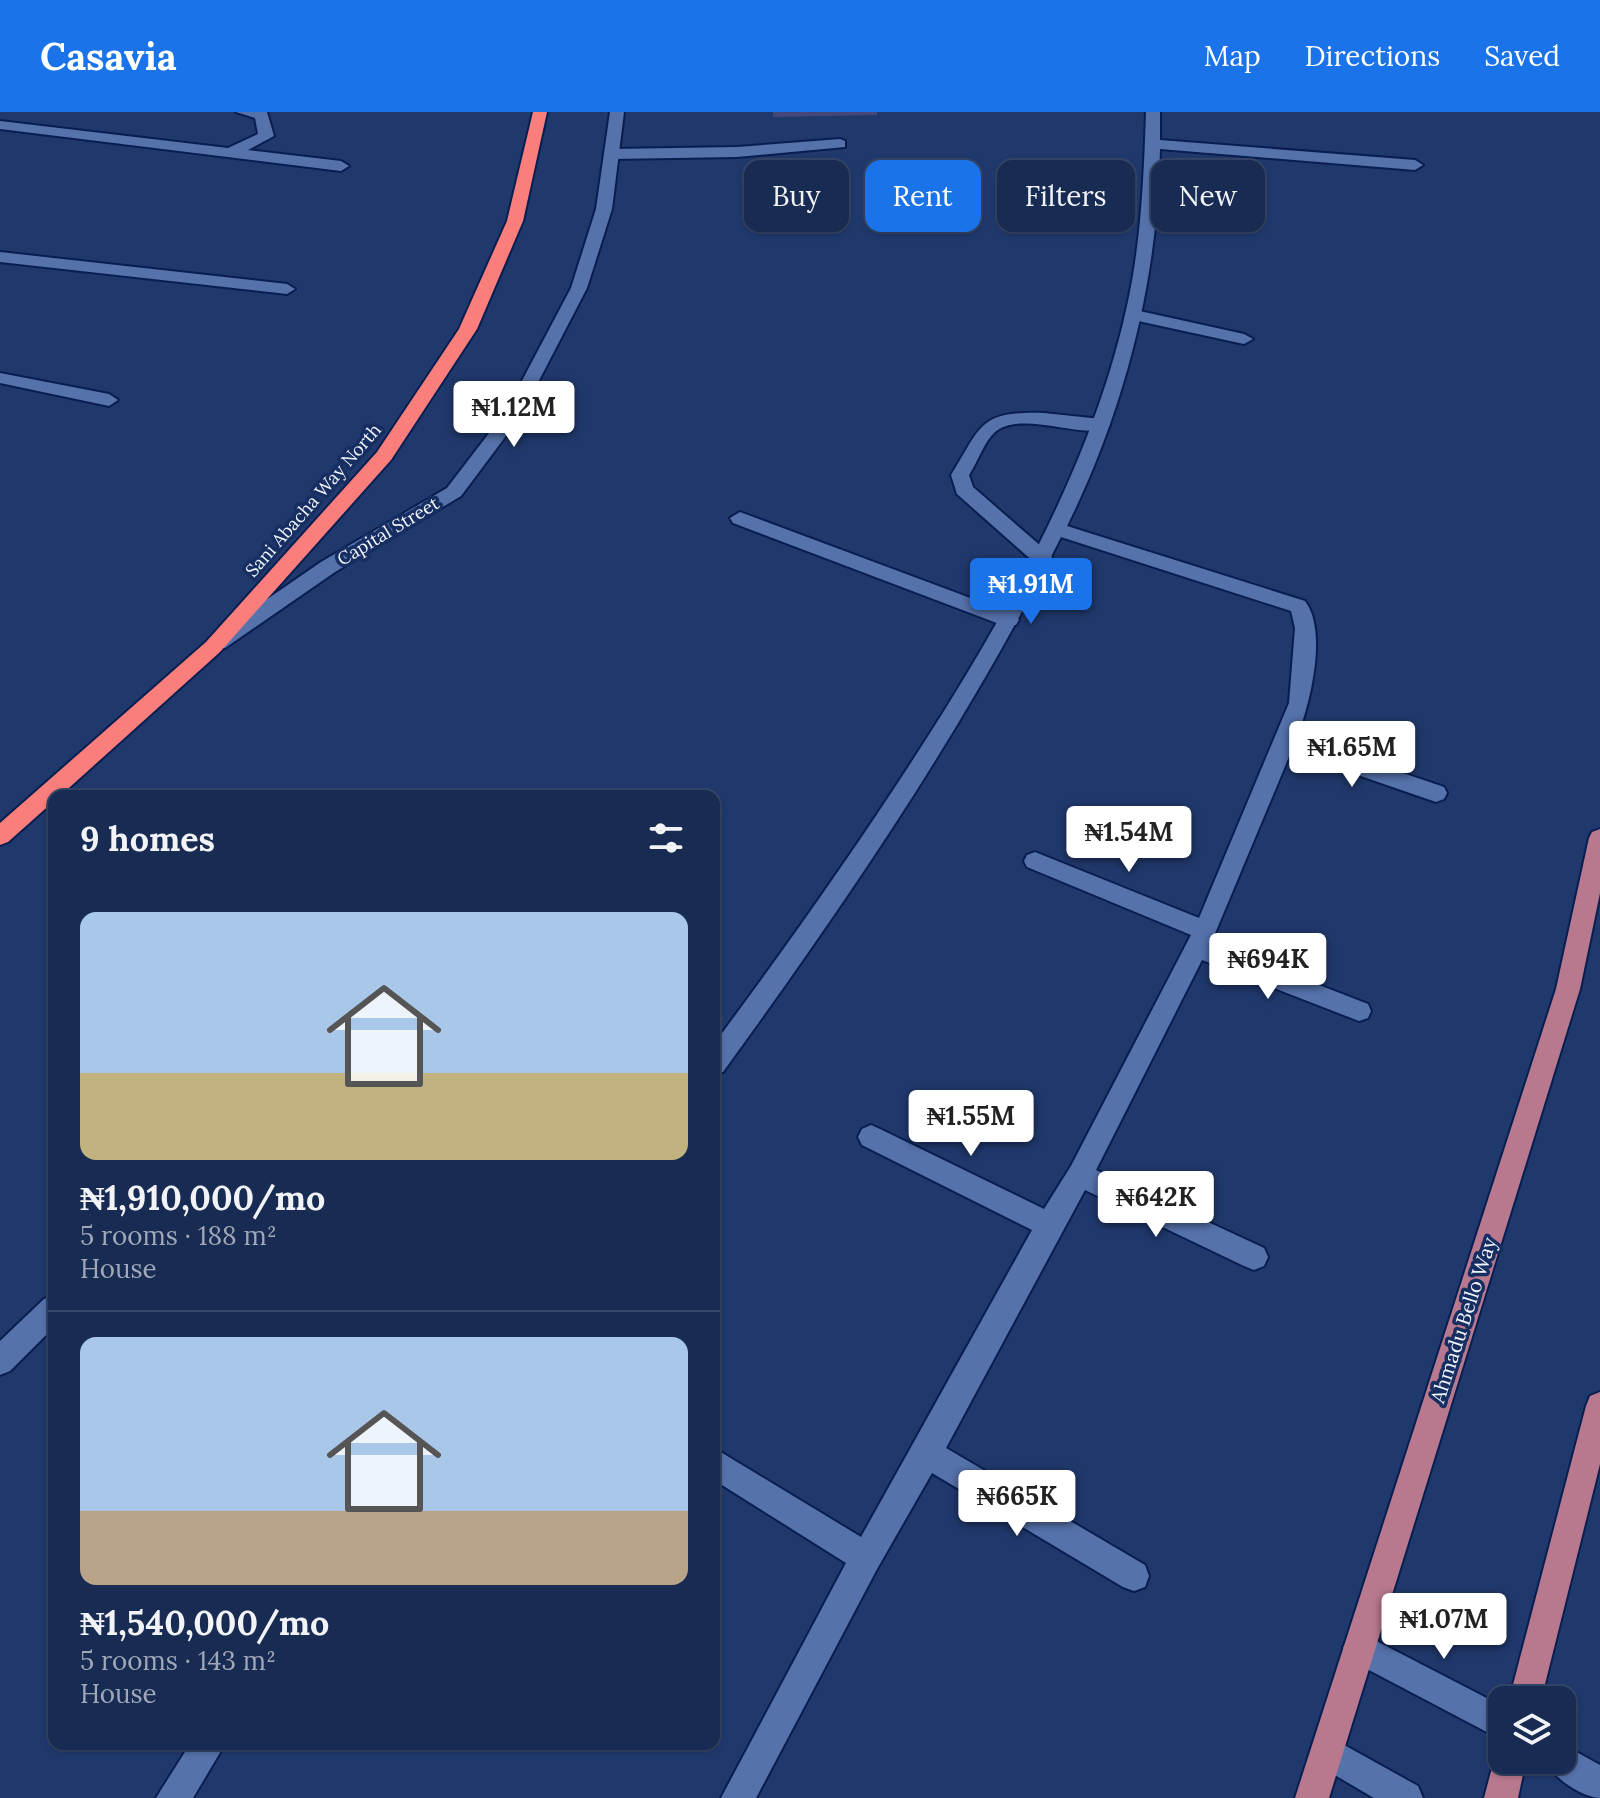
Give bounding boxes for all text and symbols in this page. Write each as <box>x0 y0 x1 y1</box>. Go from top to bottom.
text: Casavia <box>40 32 177 80</box>
text: Map <box>1204 38 1261 74</box>
text: Directions <box>1305 38 1440 74</box>
text: Saved <box>1484 38 1560 74</box>
chip: Buy <box>744 160 849 232</box>
chip: Rent <box>865 160 981 232</box>
chip: Filters <box>997 160 1135 232</box>
chip: New <box>1151 160 1265 232</box>
pin: ₦1.12M <box>449 381 579 449</box>
text: ₦1.12M <box>471 390 557 423</box>
street label: Sani Abacha Way North <box>240 418 386 581</box>
street label: Capital Street <box>333 492 443 570</box>
pin: ₦1.91M <box>966 558 1096 626</box>
text: ₦1.91M <box>988 567 1074 600</box>
pin: ₦1.65M <box>1287 721 1417 789</box>
text: ₦1.65M <box>1307 730 1397 763</box>
pin: ₦1.54M <box>1064 806 1194 874</box>
text: ₦1.54M <box>1084 815 1174 848</box>
icon: filters <box>644 816 688 860</box>
text: 9 homes <box>80 817 215 860</box>
pin: ₦694K <box>1212 933 1324 1001</box>
text: ₦694K <box>1227 942 1309 975</box>
icon: home <box>312 964 456 1108</box>
pin: ₦1.55M <box>906 1090 1036 1158</box>
text: ₦1.55M <box>927 1099 1015 1132</box>
pin: ₦642K <box>1100 1171 1212 1239</box>
text: ₦1,910,000/mo <box>80 1176 325 1219</box>
text: ₦642K <box>1116 1180 1196 1213</box>
text: 5 rooms · 188 m² <box>80 1219 277 1252</box>
street label: Ahmadu Bello Way <box>1424 1234 1502 1407</box>
text: House <box>80 1252 157 1285</box>
icon: home <box>312 1389 456 1533</box>
pin: ₦665K <box>961 1470 1073 1538</box>
text: ₦665K <box>976 1479 1058 1512</box>
pin: ₦1.07M <box>1379 1593 1509 1661</box>
text: ₦1,540,000/mo <box>80 1601 329 1644</box>
text: ₦1.07M <box>1399 1602 1489 1635</box>
text: 5 rooms · 143 m² <box>80 1644 276 1677</box>
text: House <box>80 1677 157 1710</box>
map controls <box>1488 1686 1576 1774</box>
button: layers <box>1488 1686 1576 1774</box>

